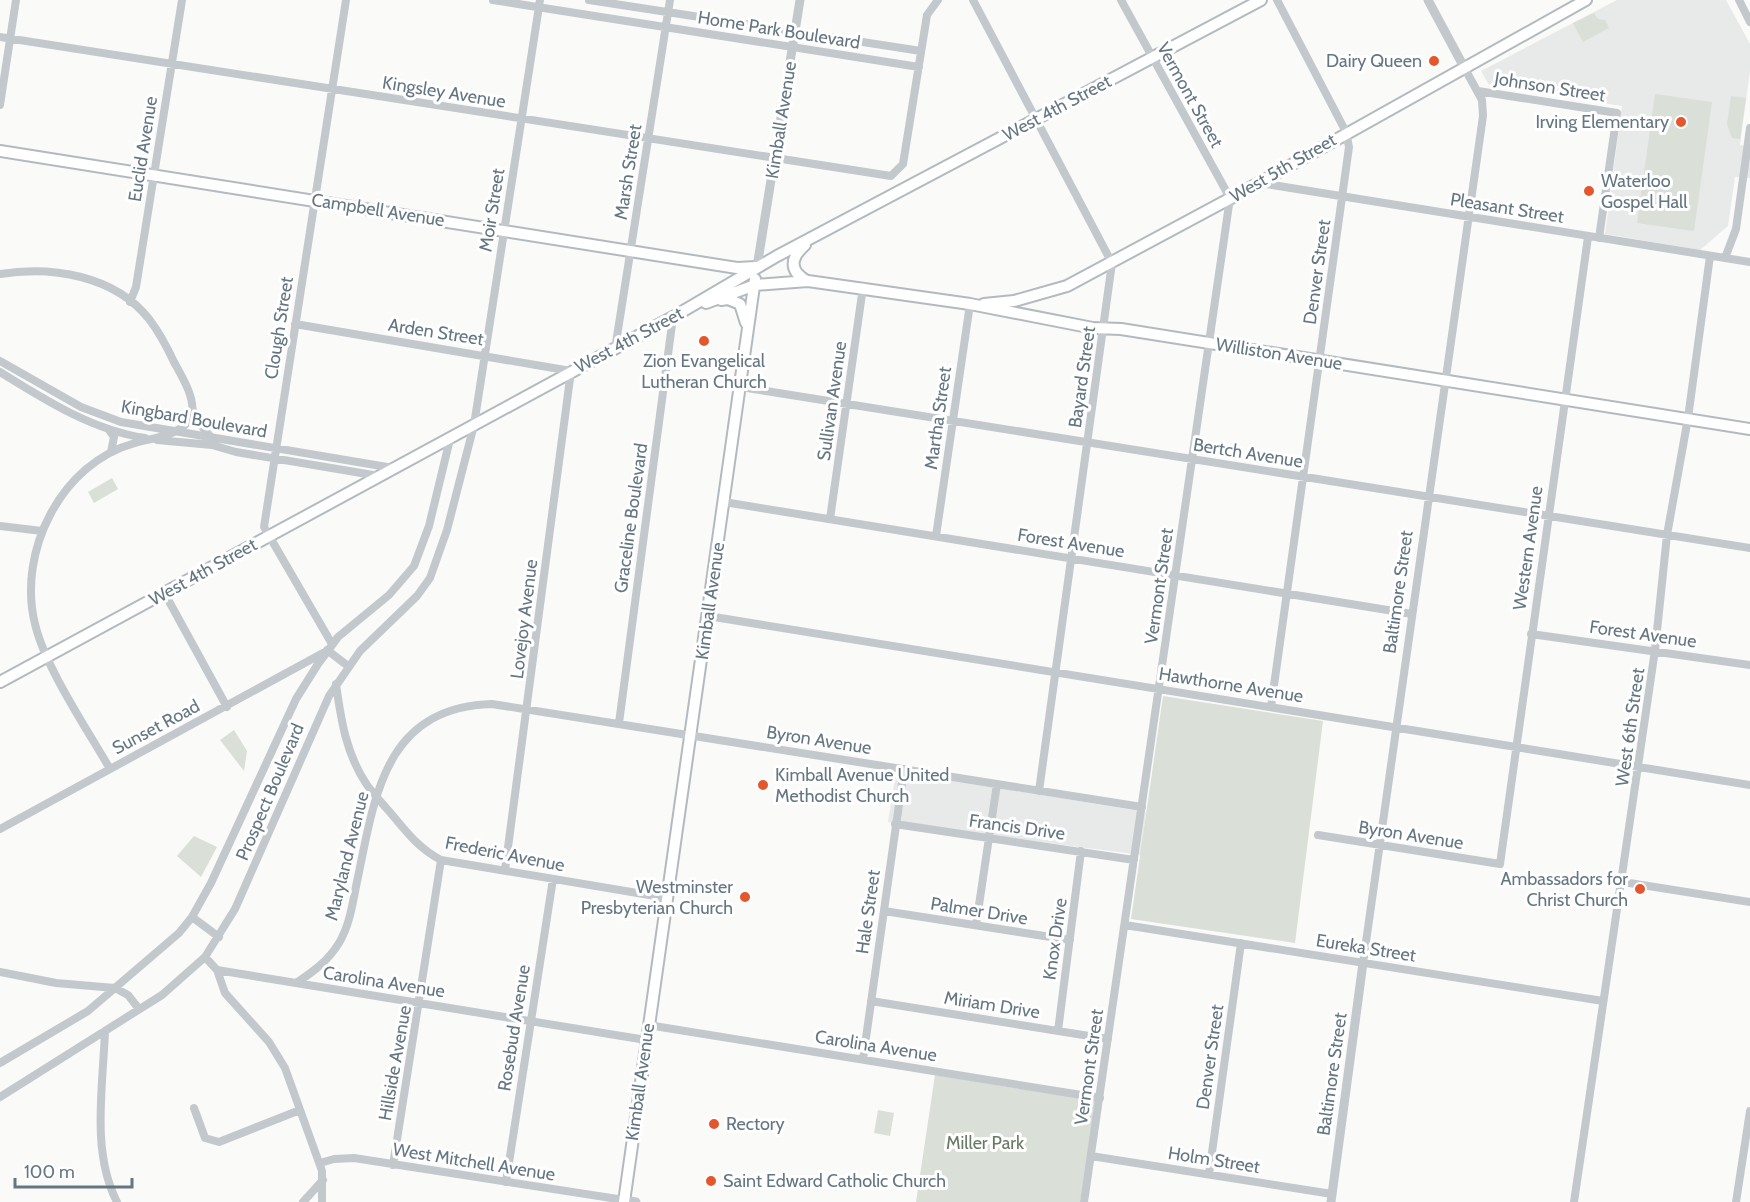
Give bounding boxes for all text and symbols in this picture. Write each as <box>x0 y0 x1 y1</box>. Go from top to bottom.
street label: Home Park Boulevard <box>696 6 862 54</box>
street label: Vermont Street <box>1152 39 1228 151</box>
place label: Dairy Queen <box>1326 50 1422 72</box>
marker: Dairy Queen <box>1427 54 1441 68</box>
street label: Kimball Avenue <box>761 60 801 180</box>
street label: Johnson Street <box>1492 67 1607 107</box>
street label: West 4th Street <box>999 70 1115 146</box>
street label: Kingsley Avenue <box>381 71 507 113</box>
street label: Euclid Avenue <box>124 95 162 203</box>
place label: Irving Elementary <box>1535 111 1669 133</box>
marker: Irving Elementary <box>1674 115 1688 129</box>
street label: Marsh Street <box>610 123 646 221</box>
street label: West 5th Street <box>1226 129 1340 207</box>
street label: Moir Street <box>475 167 509 253</box>
place label: Waterloo Gospel Hall <box>1601 170 1688 213</box>
marker: Waterloo Gospel Hall <box>1582 184 1596 198</box>
street label: Pleasant Street <box>1449 188 1565 228</box>
street label: Campbell Avenue <box>310 189 446 231</box>
street label: Denver Street <box>1299 218 1335 326</box>
street label: Clough Street <box>260 275 298 381</box>
street label: West 4th Street <box>571 302 687 378</box>
street label: Arden Street <box>387 314 485 350</box>
street label: Bayard Street <box>1064 325 1100 429</box>
street label: Williston Avenue <box>1214 333 1344 375</box>
marker: Zion Evangelical Lutheran Church <box>697 334 711 348</box>
street label: Sullivan Avenue <box>813 340 851 462</box>
place label: Zion Evangelical Lutheran Church <box>641 350 767 393</box>
street label: Martha Street <box>920 365 956 471</box>
street label: Kingbard Boulevard <box>119 395 269 443</box>
street label: Bertch Avenue <box>1192 433 1304 473</box>
street label: Graceline Boulevard <box>610 442 652 594</box>
street label: Western Avenue <box>1508 485 1548 611</box>
street label: Forest Avenue <box>1016 524 1126 562</box>
street label: Vermont Street <box>1140 527 1178 645</box>
street label: Baltimore Street <box>1378 529 1418 655</box>
street label: West 4th Street <box>145 533 261 611</box>
street label: Kimball Avenue <box>691 541 729 661</box>
street label: Lovejoy Avenue <box>506 558 542 680</box>
street label: Forest Avenue <box>1588 616 1698 652</box>
street label: Hawthorne Avenue <box>1157 663 1305 707</box>
street label: West 6th Street <box>1611 666 1649 788</box>
street label: Sunset Road <box>109 695 203 759</box>
street label: Prospect Boulevard <box>231 720 309 864</box>
street label: Byron Avenue <box>765 721 873 759</box>
place label: Kimball Avenue United Methodist Church <box>775 764 949 807</box>
marker: Kimball Avenue United Methodist Church <box>756 778 770 792</box>
street label: Maryland Avenue <box>320 789 374 923</box>
street label: Francis Drive <box>968 809 1066 845</box>
street label: Byron Avenue <box>1357 816 1465 854</box>
street label: Frederic Avenue <box>443 832 567 876</box>
street label: Hale Street <box>851 868 885 956</box>
place label: Ambassadors for Christ Church <box>1501 868 1628 911</box>
place label: Westminster Presbyterian Church <box>581 876 733 919</box>
marker: Ambassadors for Christ Church <box>1633 882 1647 896</box>
marker: Westminster Presbyterian Church <box>738 890 752 904</box>
street label: Palmer Drive <box>929 892 1029 930</box>
street label: Knox Drive <box>1038 896 1072 982</box>
street label: Eureka Street <box>1315 929 1417 967</box>
street label: Carolina Avenue <box>322 962 446 1002</box>
street label: Rosebud Avenue <box>493 963 535 1093</box>
street label: Miriam Drive <box>943 987 1041 1023</box>
street label: Denver Street <box>1192 1003 1228 1111</box>
street label: Hillside Avenue <box>374 1004 416 1122</box>
street label: Vermont Street <box>1070 1008 1108 1126</box>
street label: Baltimore Street <box>1312 1011 1352 1137</box>
street label: Kimball Avenue <box>621 1022 659 1142</box>
street label: Carolina Avenue <box>814 1026 938 1066</box>
place label: Rectory <box>726 1113 785 1135</box>
marker: Rectory <box>707 1117 721 1131</box>
park label: Miller Park <box>946 1132 1025 1154</box>
street label: West Mitchell Avenue <box>391 1138 557 1186</box>
street label: Holm Street <box>1166 1142 1262 1178</box>
scale bar <box>15 1151 132 1189</box>
text: 100 m <box>24 1161 75 1183</box>
place label: Saint Edward Catholic Church <box>723 1170 946 1192</box>
marker: Saint Edward Catholic Church <box>704 1174 718 1188</box>

